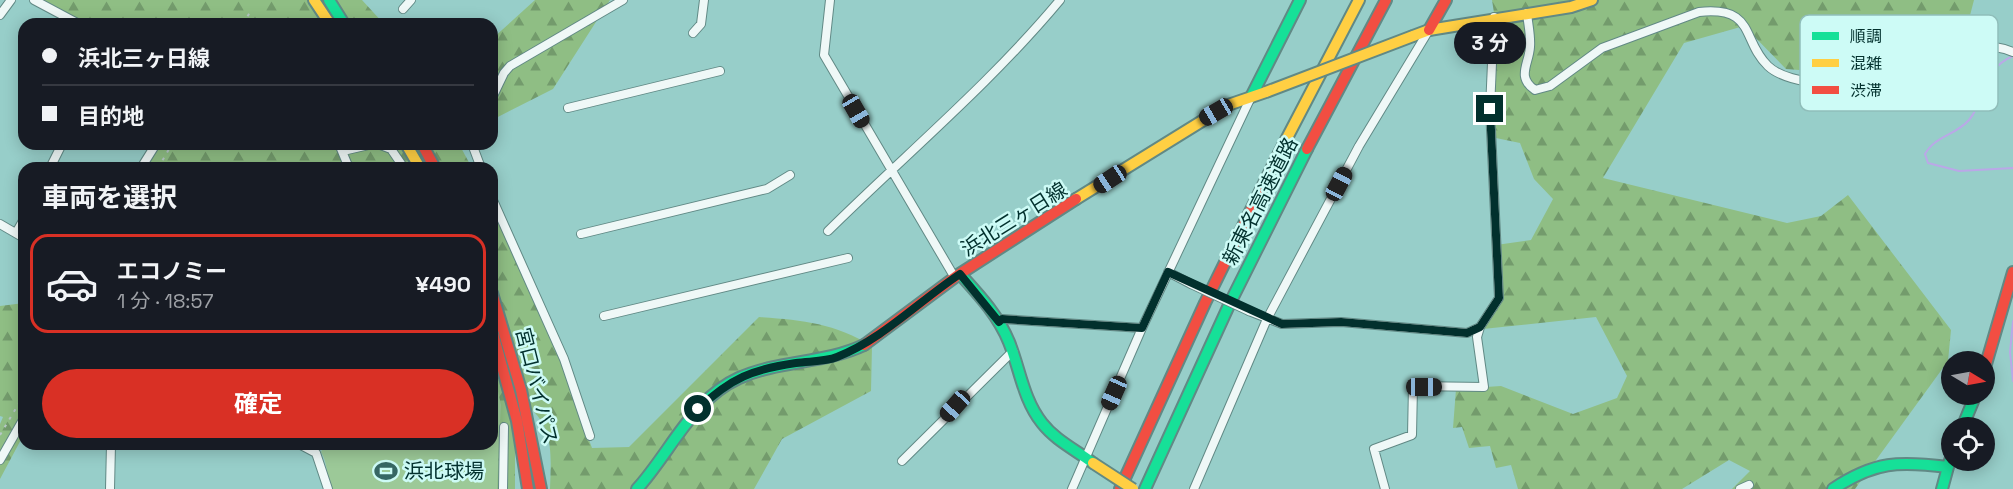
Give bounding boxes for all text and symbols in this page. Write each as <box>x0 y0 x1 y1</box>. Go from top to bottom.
legend <box>1800 15 1998 111</box>
callout: 3 分 <box>1454 22 1526 64</box>
text: 順調 <box>1850 26 1882 47</box>
text: 3 分 <box>1471 30 1509 56</box>
text: 浜北三ヶ日線 <box>78 44 210 72</box>
text: 混雑 <box>1850 53 1882 74</box>
text: 渋滞 <box>1850 80 1882 101</box>
car <box>839 91 873 131</box>
car <box>1196 95 1236 129</box>
route end <box>1476 95 1503 122</box>
text: 目的地 <box>78 102 144 130</box>
street label: 新東名高速道路 <box>1217 133 1303 269</box>
car <box>1090 162 1130 196</box>
car <box>1323 164 1355 204</box>
street label: 浜北三ヶ日線 <box>956 176 1072 262</box>
text: 車両を選択 <box>42 180 177 215</box>
icon: car <box>45 257 99 311</box>
text: エコノミー <box>117 257 227 285</box>
text: ¥490 <box>416 270 471 298</box>
text: 1 分 · 18:57 <box>117 288 213 314</box>
street label: 宮口バイパス <box>510 325 564 447</box>
north arrow <box>1941 351 1995 405</box>
map controls <box>1941 351 1995 471</box>
button: 確定 <box>42 369 474 438</box>
car <box>1098 373 1130 413</box>
car <box>1406 378 1442 396</box>
car <box>936 387 974 425</box>
route start <box>684 395 711 422</box>
button: locate <box>1941 417 1995 471</box>
sports icon: 浜北球場 <box>373 458 399 484</box>
place label: 浜北球場 <box>404 458 484 484</box>

